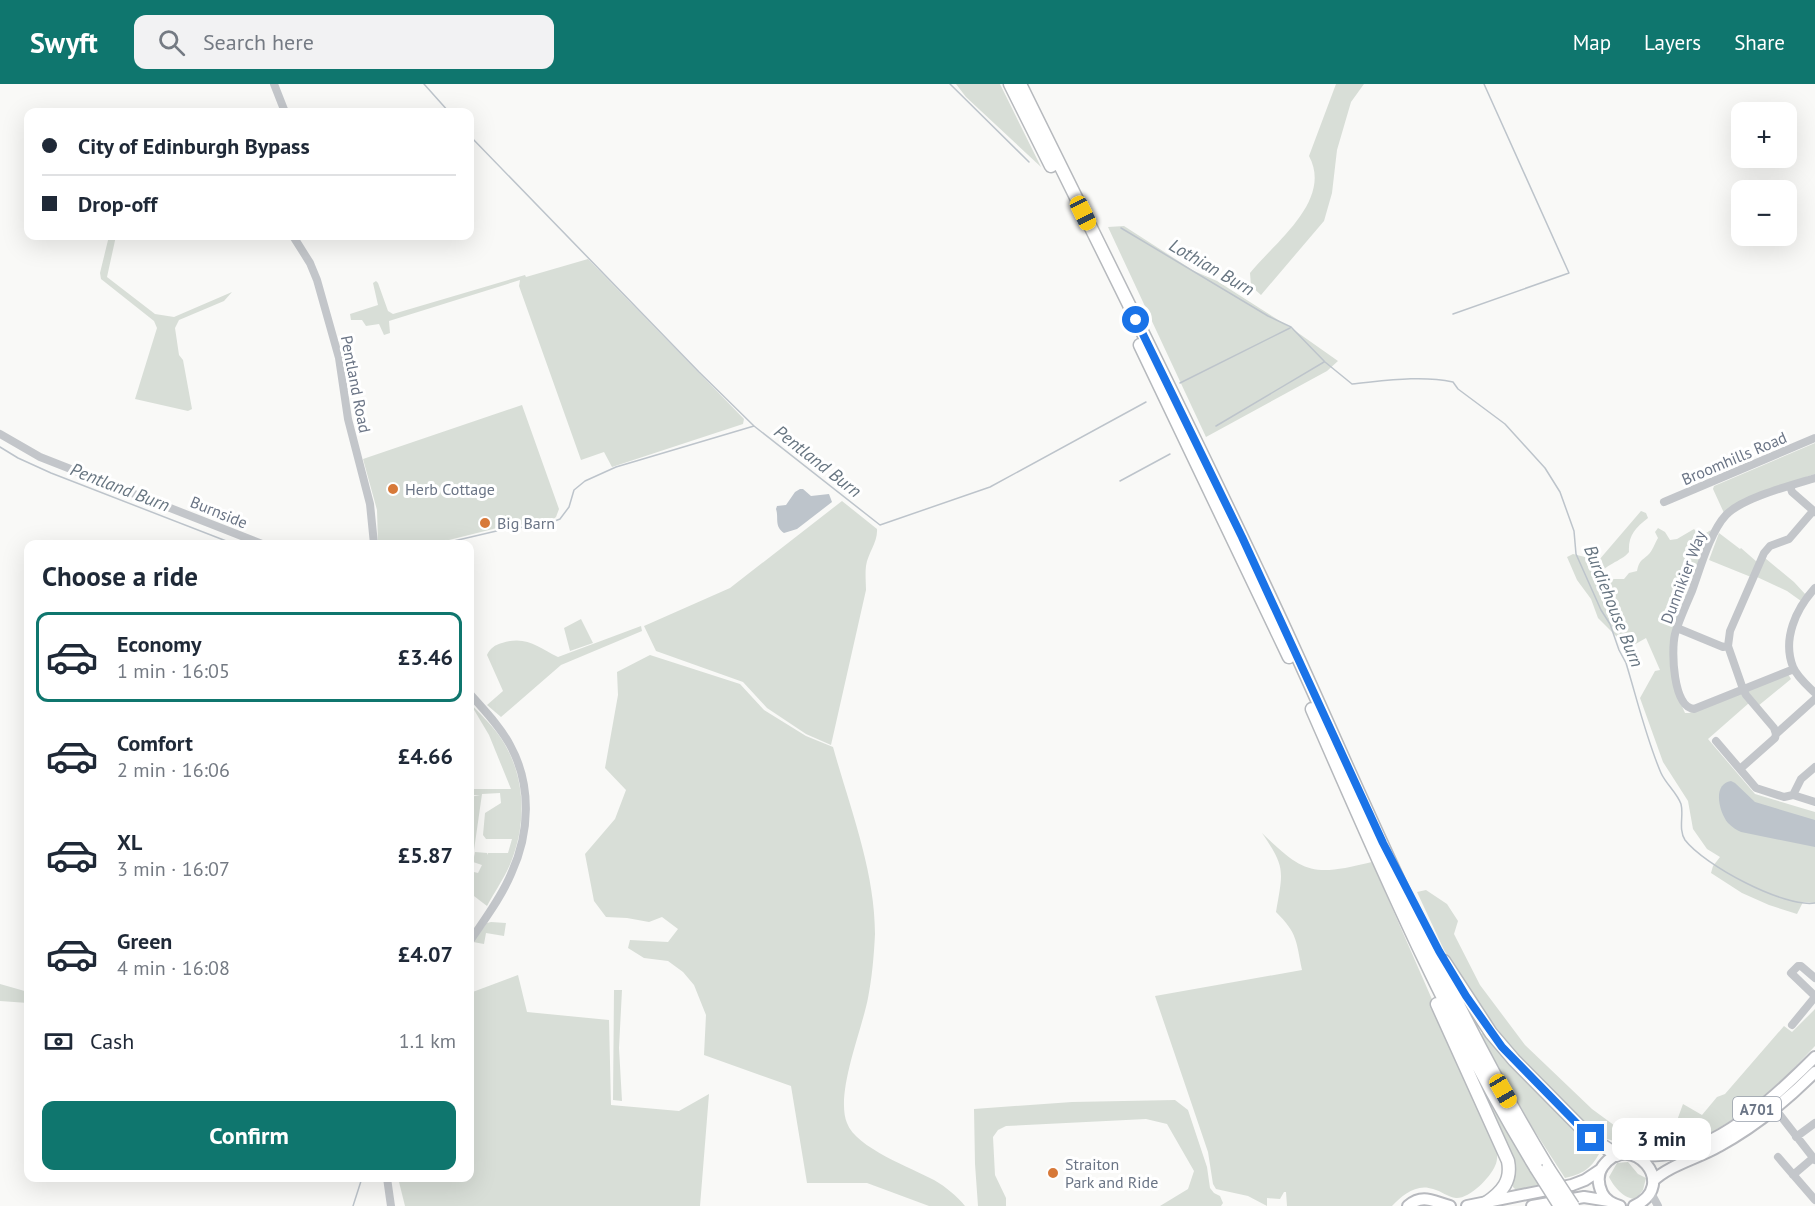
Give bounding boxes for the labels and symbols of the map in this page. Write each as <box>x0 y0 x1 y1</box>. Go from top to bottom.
car <box>1067 193 1099 233</box>
water label: Lothian Burn <box>1165 233 1259 301</box>
route start <box>1122 306 1149 333</box>
street label: Pentland Road <box>337 334 375 434</box>
water label: Pentland Burn <box>770 420 866 502</box>
street label: Broomhills Road <box>1678 427 1790 489</box>
water label: Pentland Burn <box>67 458 173 516</box>
place label: Herb Cottage <box>405 479 495 499</box>
marker: Herb Cottage <box>386 482 400 496</box>
street label: Burnside <box>187 492 251 532</box>
place label: Big Barn <box>497 513 555 533</box>
marker: Big Barn <box>478 516 492 530</box>
street label: Dunnikier Way <box>1656 527 1710 626</box>
water label: Burdiehouse Burn <box>1579 542 1649 670</box>
car <box>1486 1071 1520 1111</box>
road number: A701 <box>1733 1097 1781 1121</box>
callout: 3 min <box>1612 1117 1711 1159</box>
route end <box>1577 1124 1604 1151</box>
place label: Straiton Park and Ride <box>1065 1154 1158 1192</box>
marker: Straiton Park and Ride <box>1046 1166 1060 1180</box>

